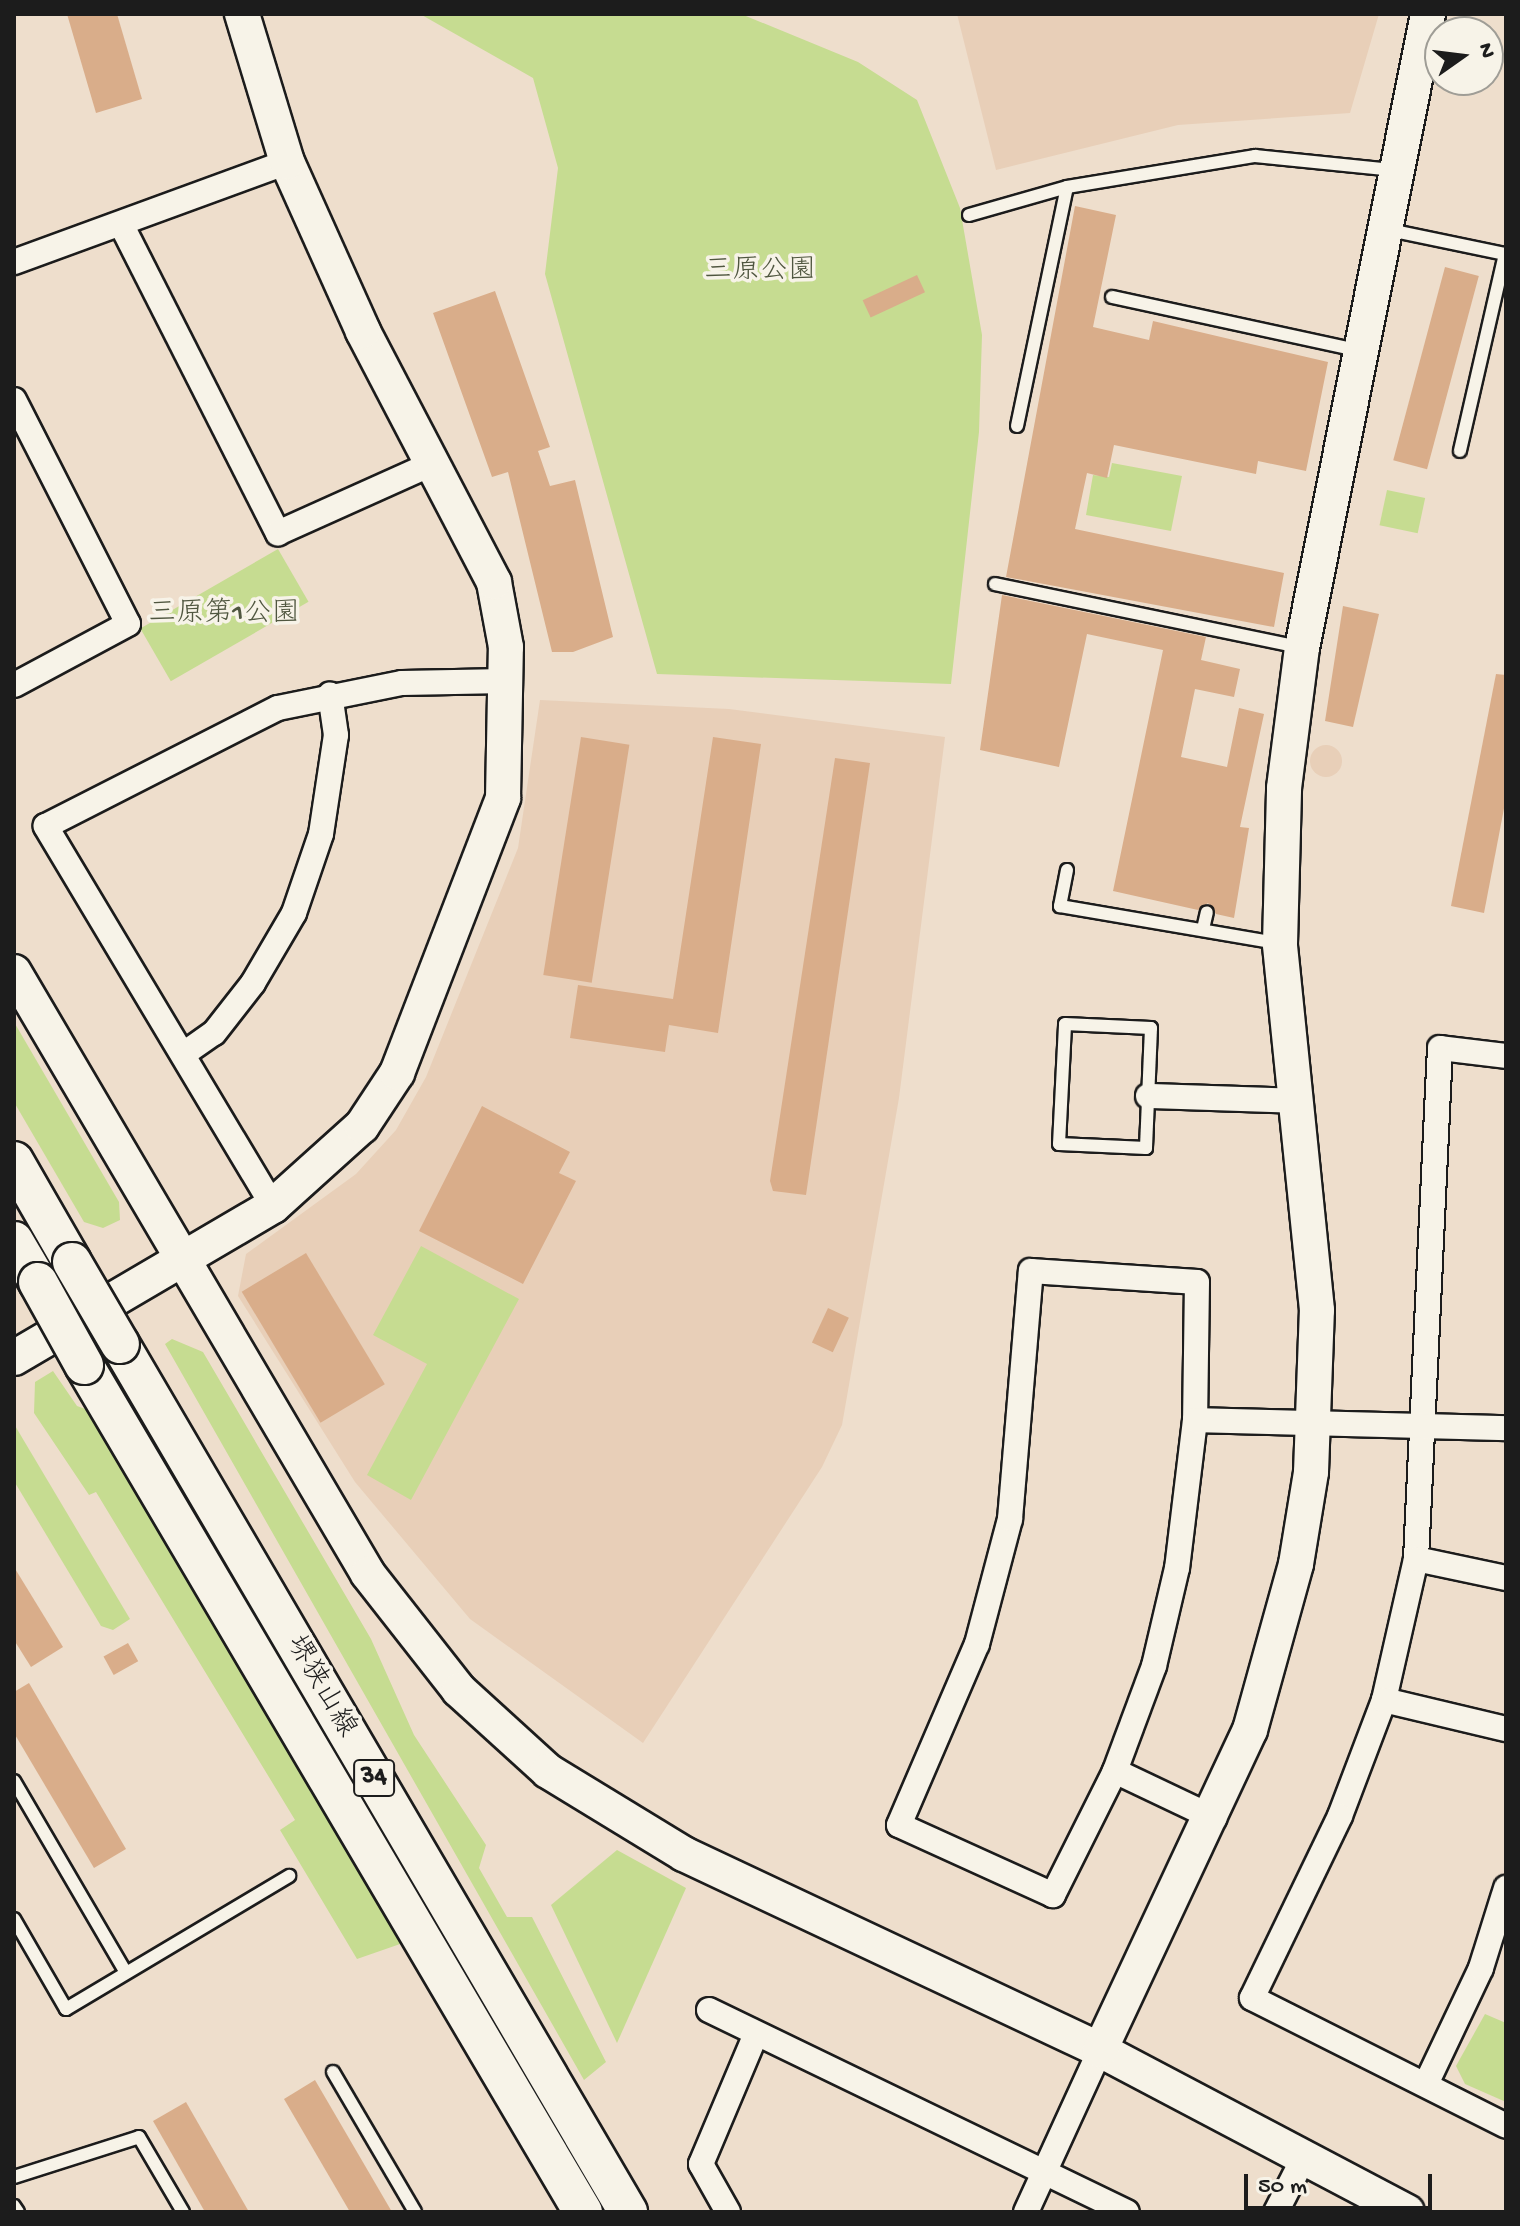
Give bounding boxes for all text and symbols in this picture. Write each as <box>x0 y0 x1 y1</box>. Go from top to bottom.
north arrow <box>1424 16 1504 96</box>
text: N <box>1471 41 1500 61</box>
park label: 三原公園 <box>704 255 816 289</box>
park label: 三原第1公園 <box>148 598 300 632</box>
street label: 堺狭山線 <box>277 1630 363 1744</box>
road number: 34 <box>352 1756 396 1800</box>
scale bar <box>1248 2158 1436 2208</box>
text: 50 m <box>1258 2173 1307 2202</box>

